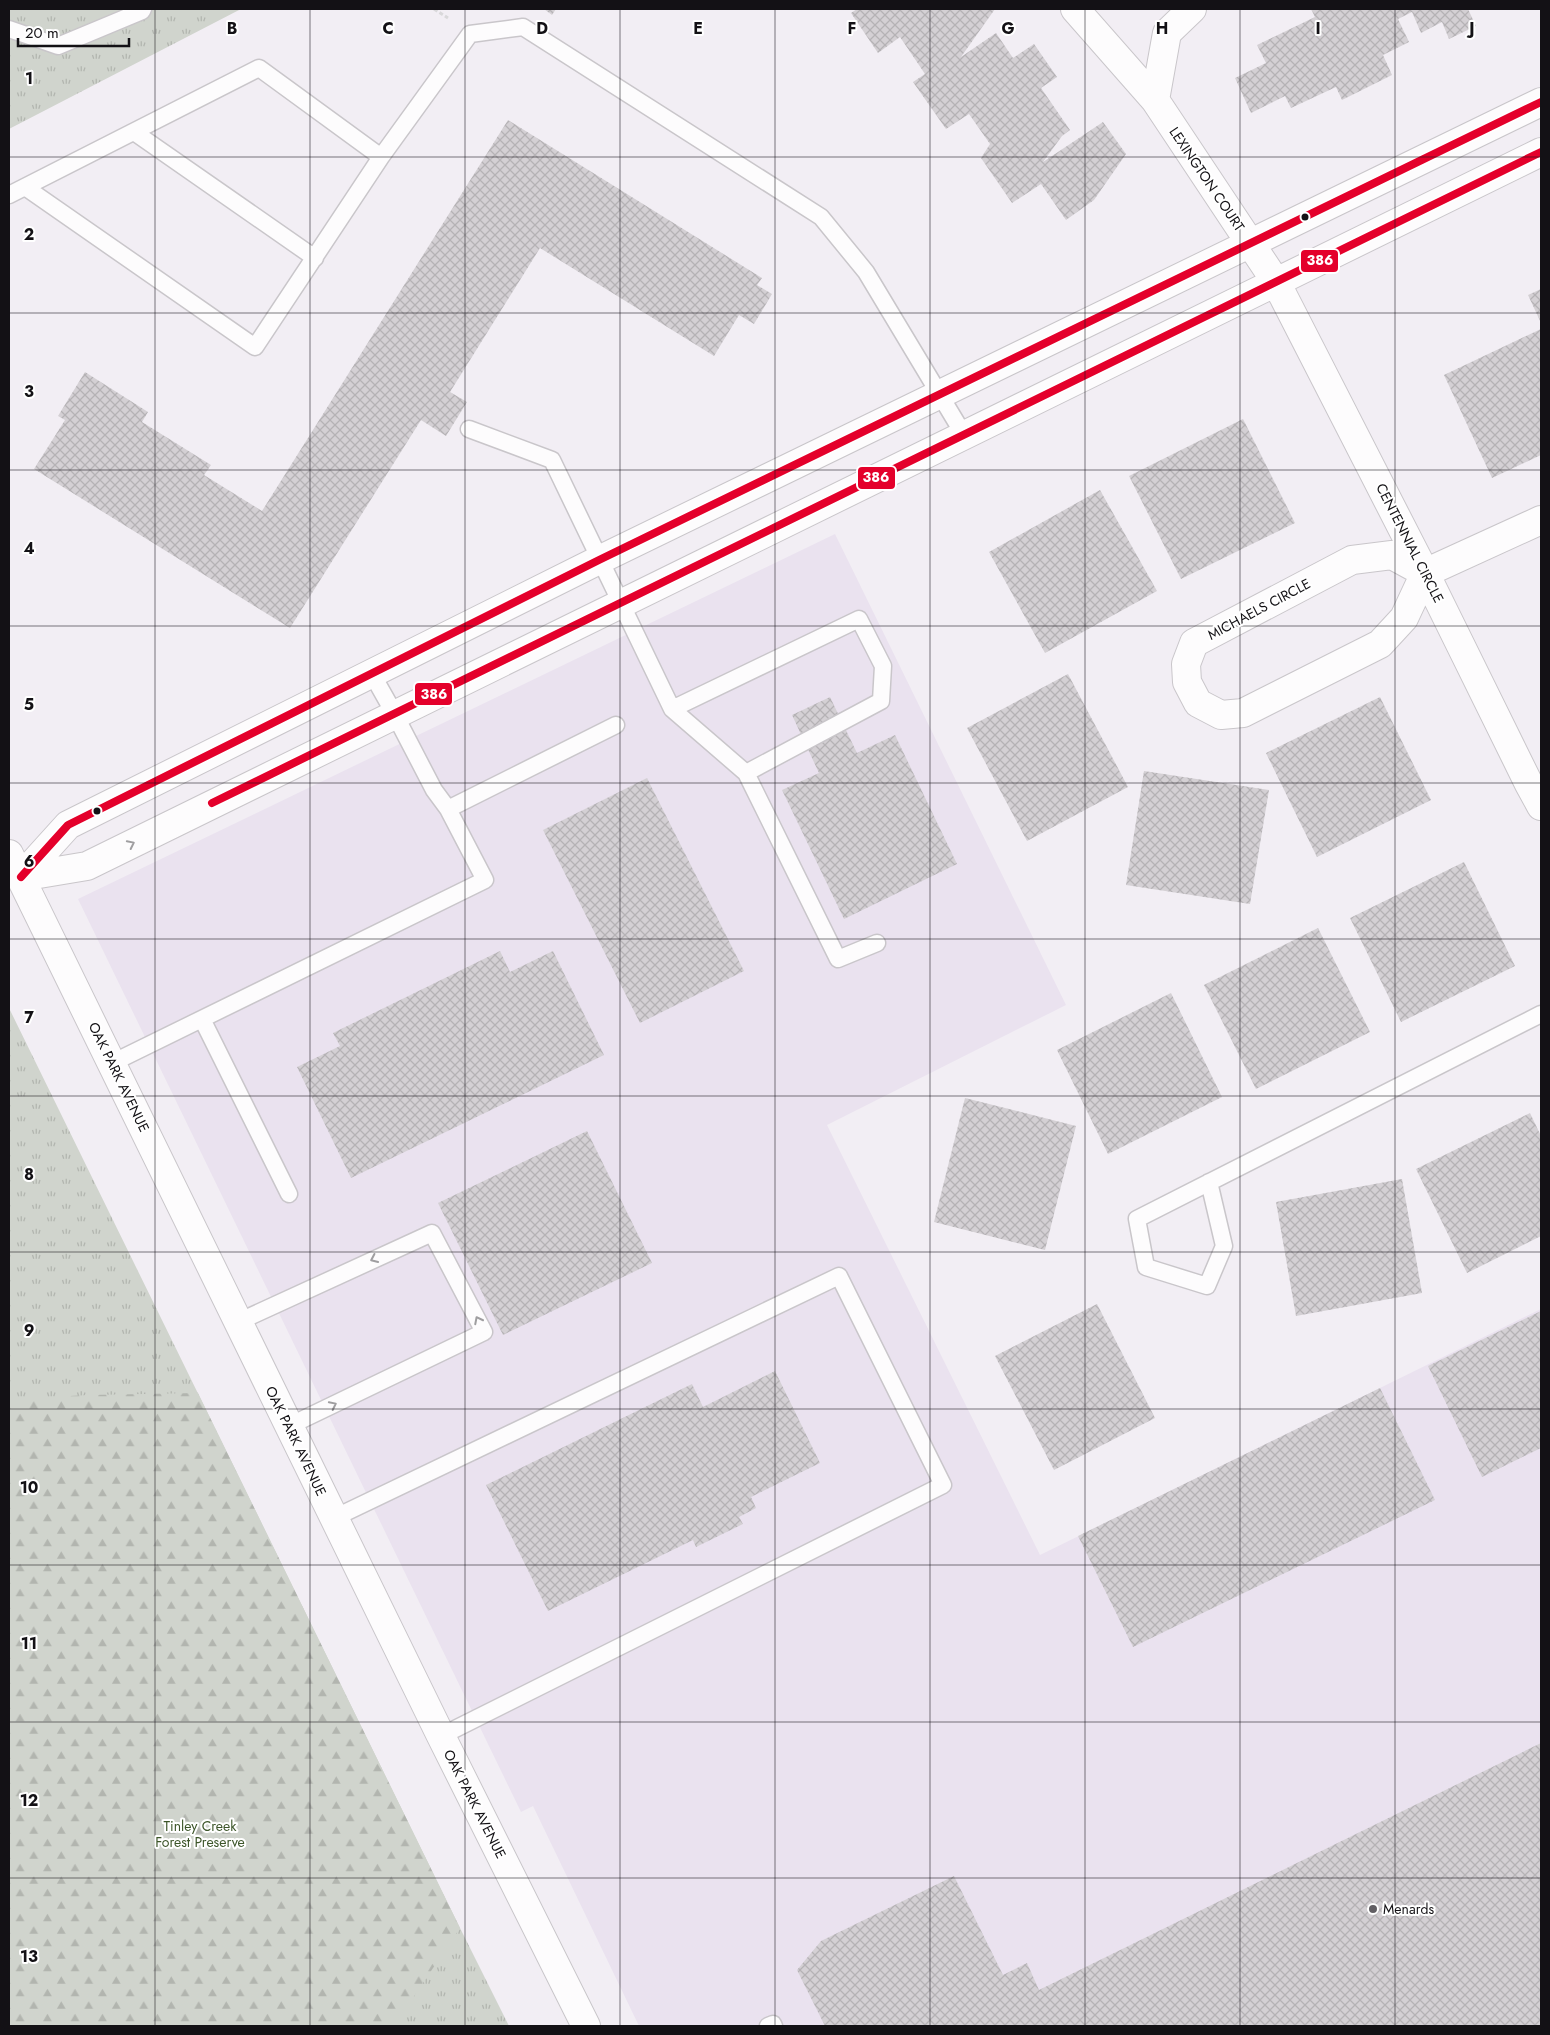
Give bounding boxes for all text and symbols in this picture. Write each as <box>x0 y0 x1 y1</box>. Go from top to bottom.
scale bar <box>18 15 129 47</box>
text: B <box>227 17 237 40</box>
text: C <box>382 17 394 40</box>
text: D <box>536 17 548 40</box>
text: E <box>693 17 703 40</box>
text: F <box>848 17 856 40</box>
text: G <box>1001 17 1015 40</box>
text: H <box>1156 17 1168 40</box>
text: I <box>1315 17 1321 40</box>
text: J <box>1466 17 1475 40</box>
text: 20 m <box>25 22 59 44</box>
text: 1 <box>25 67 33 90</box>
street label: LEXINGTON COURT <box>1165 123 1250 236</box>
unlabelled marker <box>1300 212 1310 222</box>
text: 2 <box>24 223 34 246</box>
line badge: 386 <box>1300 249 1339 273</box>
text: 386 <box>1307 250 1333 270</box>
text: 3 <box>24 380 34 403</box>
line badge: 386 <box>857 466 896 490</box>
text: 386 <box>863 467 889 487</box>
street label: CENTENNIAL CIRCLE <box>1371 480 1449 606</box>
text: 4 <box>23 537 35 560</box>
street label: MICHAELS CIRCLE <box>1204 573 1314 645</box>
line badge: 386 <box>414 682 453 706</box>
text: 386 <box>421 684 447 704</box>
text: 5 <box>24 693 34 716</box>
unlabelled marker <box>92 806 102 816</box>
one-way arrow <box>125 840 134 850</box>
text: 6 <box>24 850 34 873</box>
text: 7 <box>24 1006 34 1029</box>
street label: OAK PARK AVENUE <box>84 1019 154 1135</box>
text: 8 <box>24 1163 34 1186</box>
one-way arrow <box>370 1253 379 1264</box>
one-way arrow <box>474 1316 484 1325</box>
text: 9 <box>24 1319 34 1342</box>
street label: OAK PARK AVENUE <box>261 1383 331 1499</box>
one-way arrow <box>328 1400 337 1411</box>
text: 10 <box>20 1476 38 1499</box>
text: 11 <box>21 1632 37 1655</box>
street label: OAK PARK AVENUE <box>439 1746 511 1862</box>
text: 12 <box>20 1789 38 1812</box>
park label: Tinley Creek Forest Preserve <box>155 1816 245 1852</box>
place label: Menards <box>1383 1899 1434 1919</box>
marker: Menards <box>1367 1903 1379 1915</box>
text: 13 <box>20 1945 38 1968</box>

